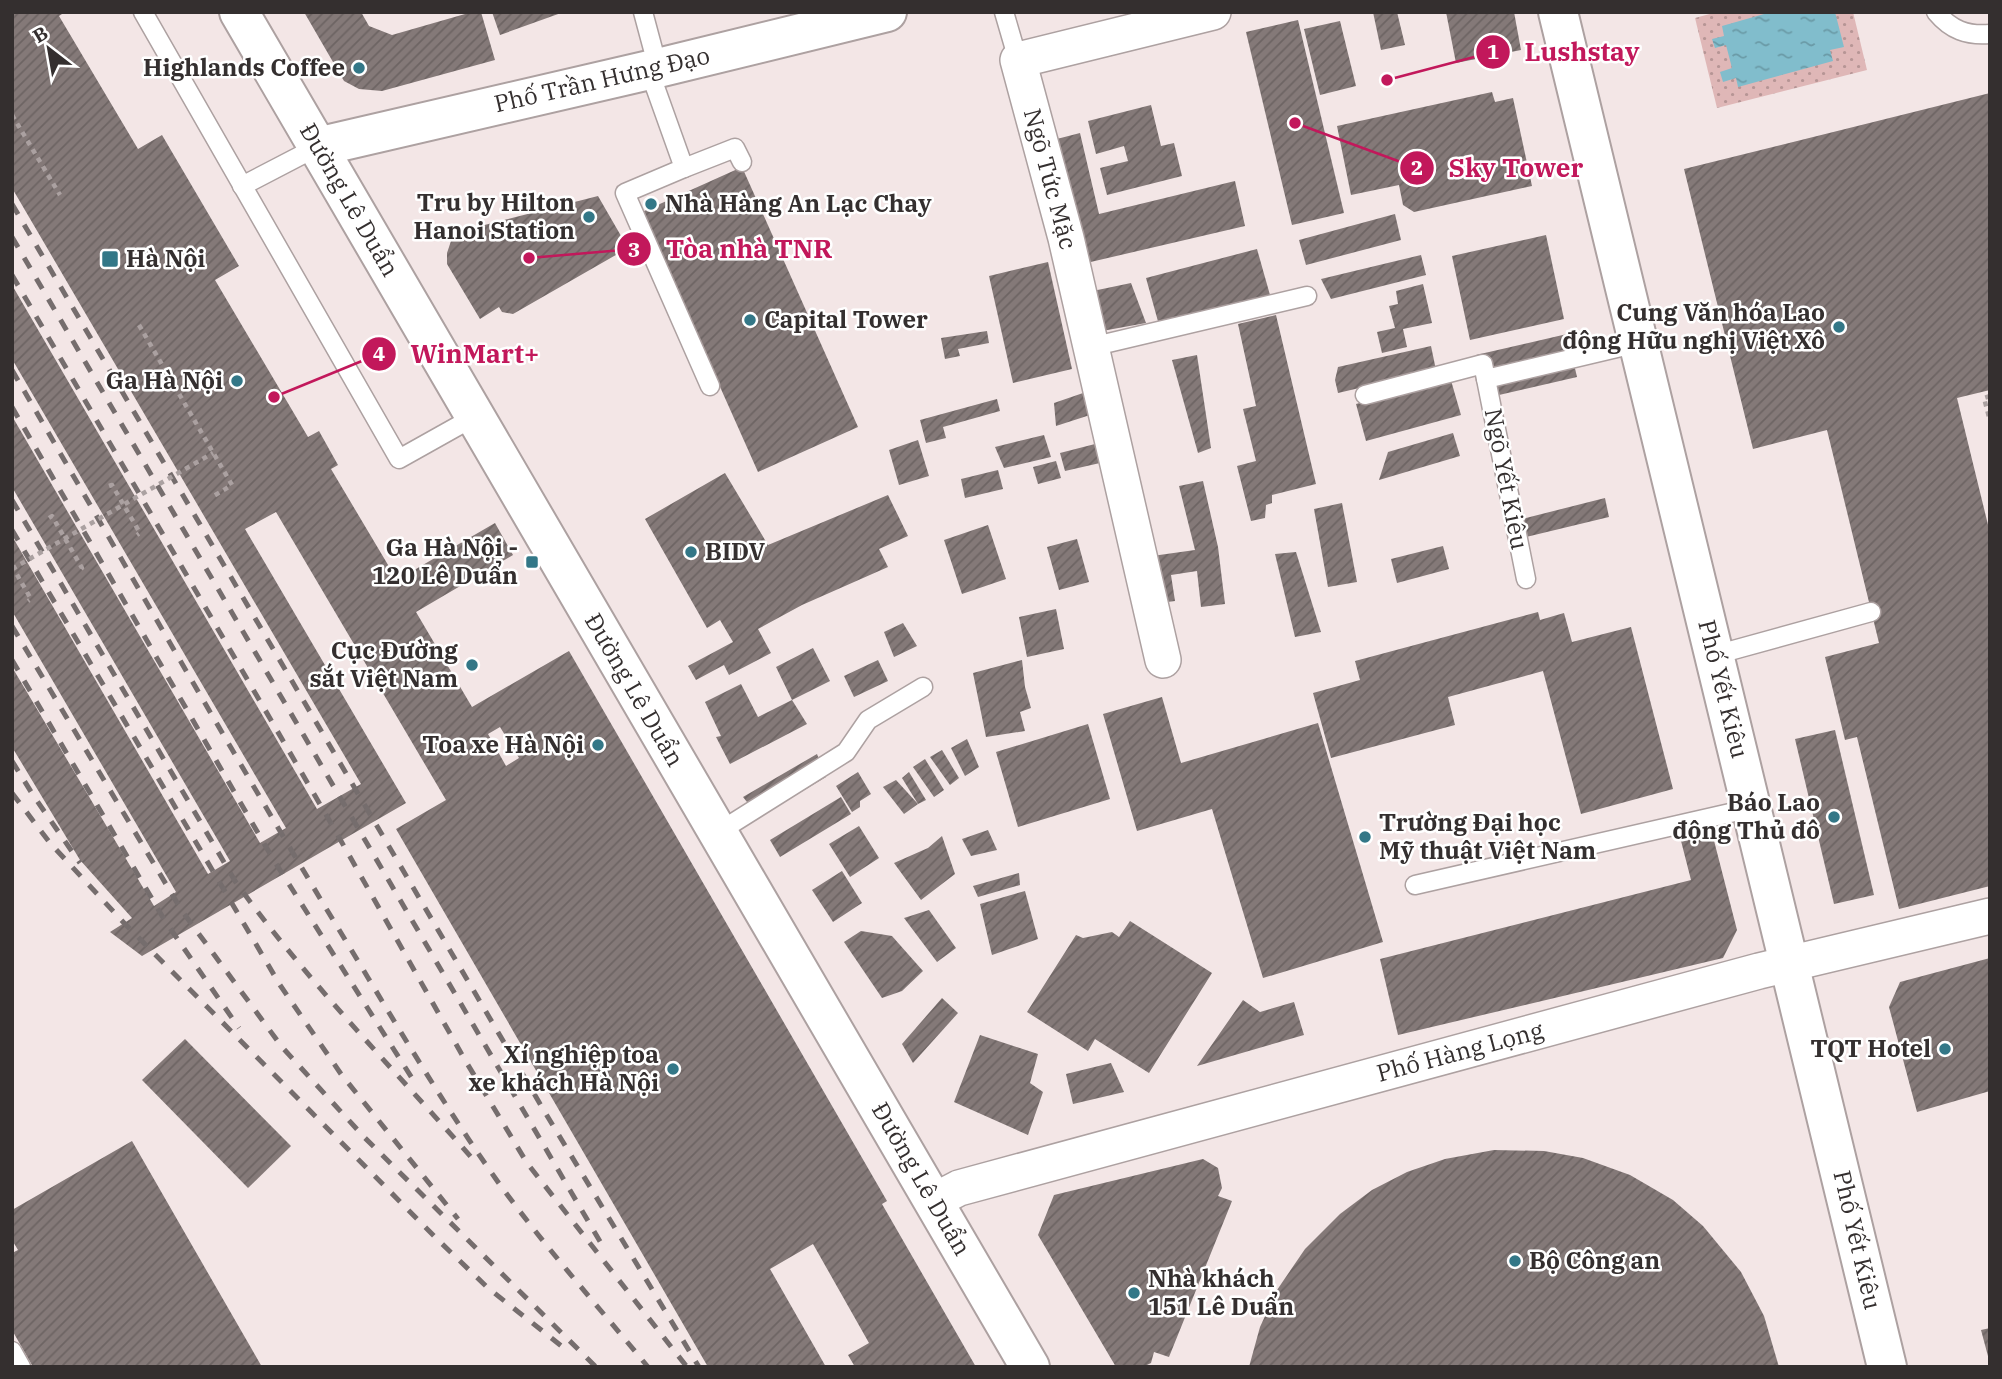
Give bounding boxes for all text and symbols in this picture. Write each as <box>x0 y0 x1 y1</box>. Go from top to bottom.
north arrow <box>14 14 84 84</box>
text: B <box>28 21 52 48</box>
callout: Lushstay <box>1475 29 1654 76</box>
text: Lushstay <box>1524 34 1640 68</box>
text: 1 <box>1487 37 1499 65</box>
street label: Phố Trần Hưng Đạo <box>491 39 713 119</box>
place label: Highlands Coffee <box>143 51 345 83</box>
marker: Highlands Coffee <box>351 60 367 76</box>
street label: Ngõ Tức Mặc <box>1017 105 1085 253</box>
street label: Đường Lê Duẩn <box>293 117 407 282</box>
callout: Sky Tower <box>1399 145 1597 192</box>
text: Sky Tower <box>1449 150 1584 184</box>
text: 2 <box>1411 153 1423 181</box>
place label: Tru by Hilton Hanoi Station <box>414 186 575 246</box>
place label: Nhà Hàng An Lạc Chay <box>665 187 932 219</box>
marker: Nhà Hàng An Lạc Chay <box>643 196 659 212</box>
marker: Tru by Hilton Hanoi Station <box>581 209 597 225</box>
callout: Tòa nhà TNR <box>616 226 846 273</box>
text: Tòa nhà TNR <box>666 231 832 265</box>
text: 3 <box>628 235 640 263</box>
place label: Hà Nội <box>126 242 205 274</box>
marker: Hà Nội <box>100 249 120 269</box>
place label: Cung Văn hóa Lao động Hữu nghị Việt Xô <box>1562 296 1825 356</box>
place label: Capital Tower <box>764 303 928 335</box>
marker: Capital Tower <box>742 312 758 328</box>
marker: Cung Văn hóa Lao động Hữu nghị Việt Xô <box>1831 319 1847 335</box>
callout: WinMart+ <box>361 330 553 377</box>
text: WinMart+ <box>411 336 539 370</box>
text: 4 <box>373 339 385 367</box>
place label: Ga Hà Nội <box>105 364 223 396</box>
marker: Ga Hà Nội <box>229 373 245 389</box>
street label: Ngõ Yết Kiêu <box>1478 406 1536 552</box>
place label: Ga Hà Nội - 120 Lê Duẩn <box>372 531 518 591</box>
place label: BIDV <box>705 535 766 567</box>
marker: BIDV <box>683 544 699 560</box>
marker: Ga Hà Nội - 120 Lê Duẩn <box>524 554 540 570</box>
street label: Đường Lê Duẩn <box>578 607 692 772</box>
street label: Phố Yết Kiêu <box>1691 616 1757 762</box>
place label: Cục Đường sắt Việt Nam <box>310 634 458 694</box>
marker: Cục Đường sắt Việt Nam <box>464 657 480 673</box>
place label: Toa xe Hà Nội <box>422 728 584 760</box>
marker: Toa xe Hà Nội <box>590 737 606 753</box>
place label: Báo Lao động Thủ đô <box>1672 786 1820 846</box>
place label: Trường Đại học Mỹ thuật Việt Nam <box>1379 806 1596 866</box>
marker: Báo Lao động Thủ đô <box>1826 809 1842 825</box>
marker: Trường Đại học Mỹ thuật Việt Nam <box>1357 829 1373 845</box>
street label: Phố Hàng Lọng <box>1373 1013 1547 1089</box>
place label: TQT Hotel <box>1810 1032 1931 1064</box>
place label: Xí nghiệp toa xe khách Hà Nội <box>468 1038 659 1098</box>
marker: TQT Hotel <box>1937 1041 1953 1057</box>
marker: Xí nghiệp toa xe khách Hà Nội <box>665 1061 681 1077</box>
street label: Đường Lê Duẩn <box>865 1096 979 1261</box>
street label: Phố Yết Kiêu <box>1826 1167 1890 1313</box>
place label: Bộ Công an <box>1529 1244 1660 1276</box>
marker: Bộ Công an <box>1507 1253 1523 1269</box>
place label: Nhà khách 151 Lê Duẩn <box>1148 1262 1294 1322</box>
marker: Nhà khách 151 Lê Duẩn <box>1126 1285 1142 1301</box>

